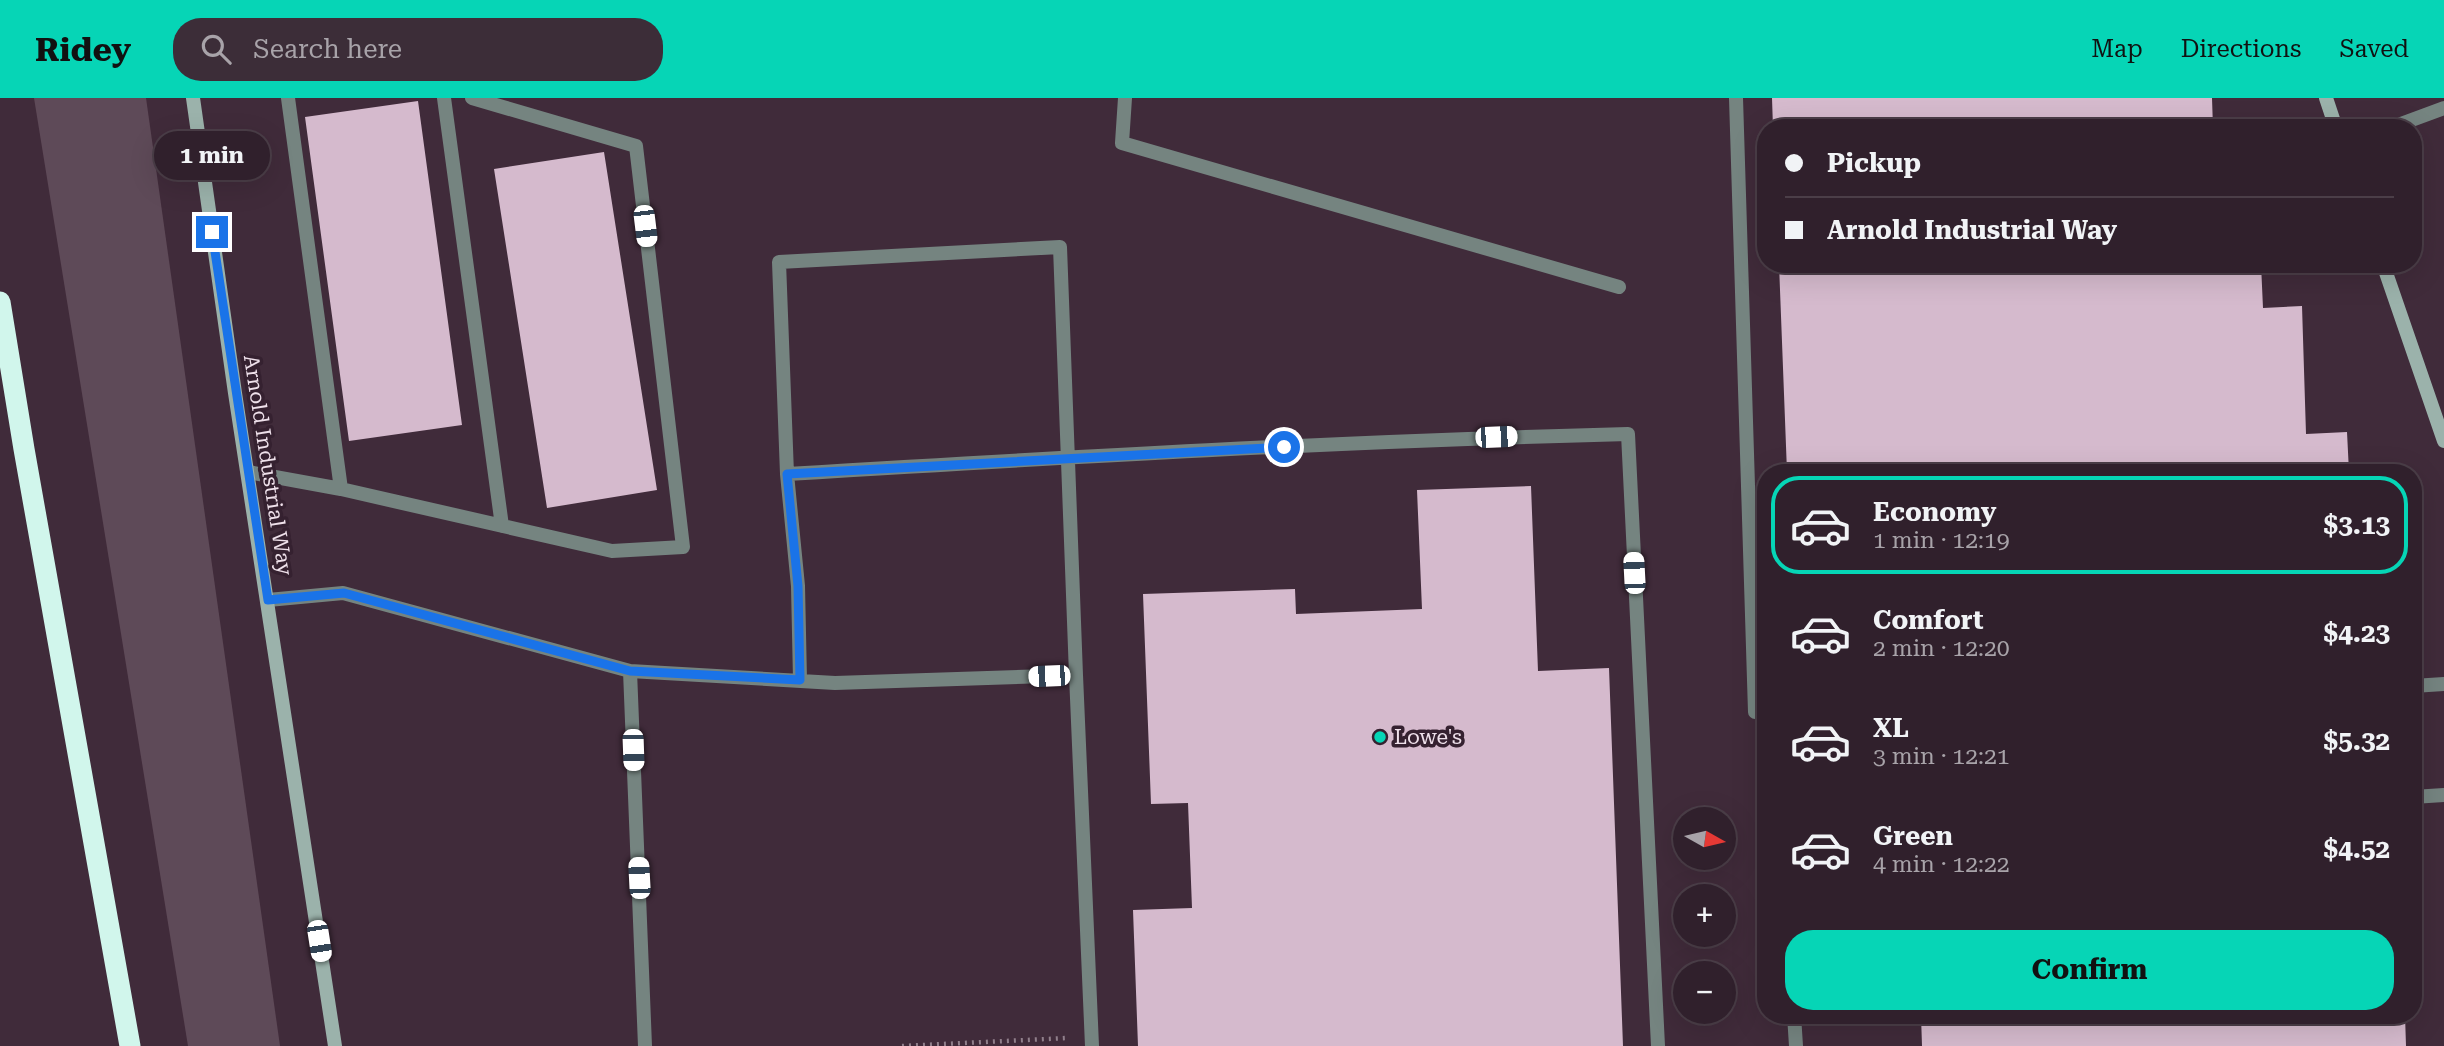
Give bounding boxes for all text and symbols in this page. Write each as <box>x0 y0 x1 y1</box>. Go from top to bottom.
search box <box>173 18 663 81</box>
text: Ridey <box>35 30 131 69</box>
icon: search <box>197 30 235 68</box>
text: Search here <box>253 34 402 64</box>
text: Map <box>2091 35 2143 63</box>
text: Directions <box>2181 35 2301 63</box>
text: Saved <box>2339 35 2409 63</box>
callout: 1 min <box>154 130 270 180</box>
text: 1 min <box>180 142 244 169</box>
text: Pickup <box>1827 148 1921 178</box>
car <box>633 204 658 248</box>
text: Arnold Industrial Way <box>1827 215 2117 245</box>
route end <box>196 216 228 248</box>
street label: Arnold Industrial Way <box>239 353 297 578</box>
car <box>1475 426 1518 448</box>
route start <box>1268 431 1300 463</box>
icon: car <box>1789 494 1852 557</box>
text: Economy <box>1873 497 1996 527</box>
text: $3.13 <box>2324 510 2390 540</box>
text: 1 min · 12:19 <box>1873 527 2010 554</box>
car <box>1623 551 1646 595</box>
icon: car <box>1789 602 1852 665</box>
text: Comfort <box>1873 605 1983 635</box>
text: $4.23 <box>2324 618 2390 648</box>
text: 2 min · 12:20 <box>1873 635 2010 662</box>
car <box>1028 665 1071 687</box>
icon: car <box>1789 710 1852 773</box>
text: XL <box>1873 713 1909 743</box>
place label: Lowe's <box>1394 725 1462 749</box>
text: $5.32 <box>2324 726 2390 756</box>
car <box>622 729 645 771</box>
marker: Lowe's <box>1372 729 1388 745</box>
text: 3 min · 12:21 <box>1873 743 2010 770</box>
north arrow <box>1673 807 1736 870</box>
map controls <box>1673 807 1736 1024</box>
icon: car <box>1789 818 1852 881</box>
text: Green <box>1873 821 1953 851</box>
text: $4.52 <box>2324 834 2390 864</box>
text: 4 min · 12:22 <box>1873 851 2010 878</box>
car <box>628 856 651 900</box>
button: + <box>1673 884 1736 947</box>
car <box>306 919 333 963</box>
button: Confirm <box>1785 930 2394 1010</box>
button: − <box>1673 961 1736 1024</box>

